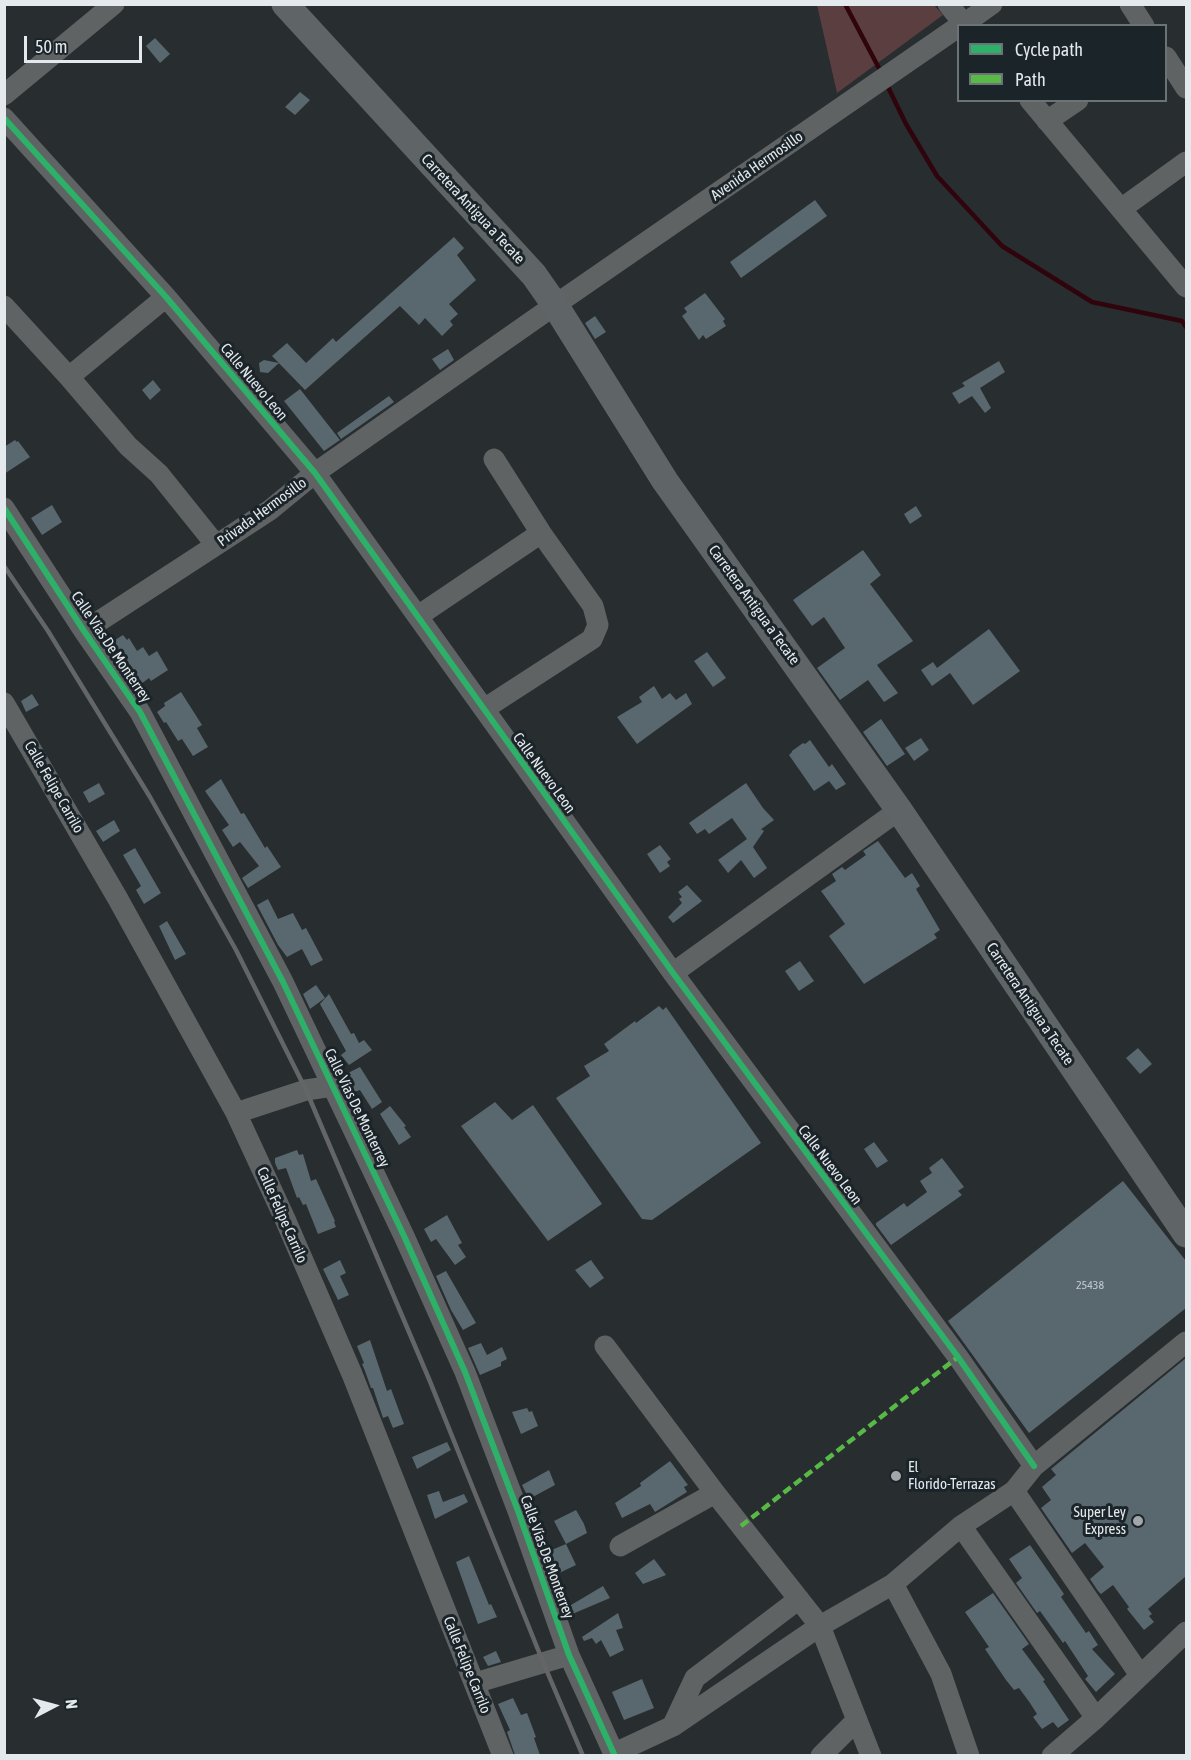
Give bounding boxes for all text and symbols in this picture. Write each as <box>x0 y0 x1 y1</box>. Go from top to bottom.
scale bar <box>27 24 146 62</box>
legend <box>957 24 1167 102</box>
text: 50 m <box>35 36 67 57</box>
text: Cycle path <box>1015 39 1083 60</box>
text: Path <box>1015 69 1046 90</box>
street label: Avenida Hermosillo <box>707 128 807 204</box>
street label: Carretera Antigua a Tecate <box>417 150 529 268</box>
street label: Calle Nuevo Leon <box>217 340 291 424</box>
street label: Privada Hermosillo <box>214 474 310 550</box>
street label: Carretera Antigua a Tecate <box>705 542 803 668</box>
street label: Calle Vías De Monterrey <box>67 588 155 706</box>
street label: Calle Nuevo Leon <box>509 729 579 817</box>
street label: Calle Felipe Carrilo <box>20 738 88 836</box>
street label: Carretera Antigua a Tecate <box>982 939 1078 1069</box>
street label: Calle Vías De Monterrey <box>320 1046 394 1170</box>
street label: Calle Nuevo Leon <box>794 1122 866 1208</box>
street label: Calle Felipe Carrilo <box>253 1164 311 1266</box>
house number: 25438 <box>1076 1278 1104 1292</box>
place label: El Florido-Terrazas <box>908 1458 996 1493</box>
marker: El Florido-Terrazas <box>889 1469 903 1483</box>
street label: Calle Vías De Monterrey <box>516 1493 578 1621</box>
place label: Super Ley Express <box>1073 1503 1126 1538</box>
marker: Super Ley Express <box>1131 1514 1145 1528</box>
street label: Calle Felipe Carrilo <box>439 1614 495 1716</box>
north arrow <box>24 1676 84 1736</box>
text: N <box>62 1698 81 1710</box>

